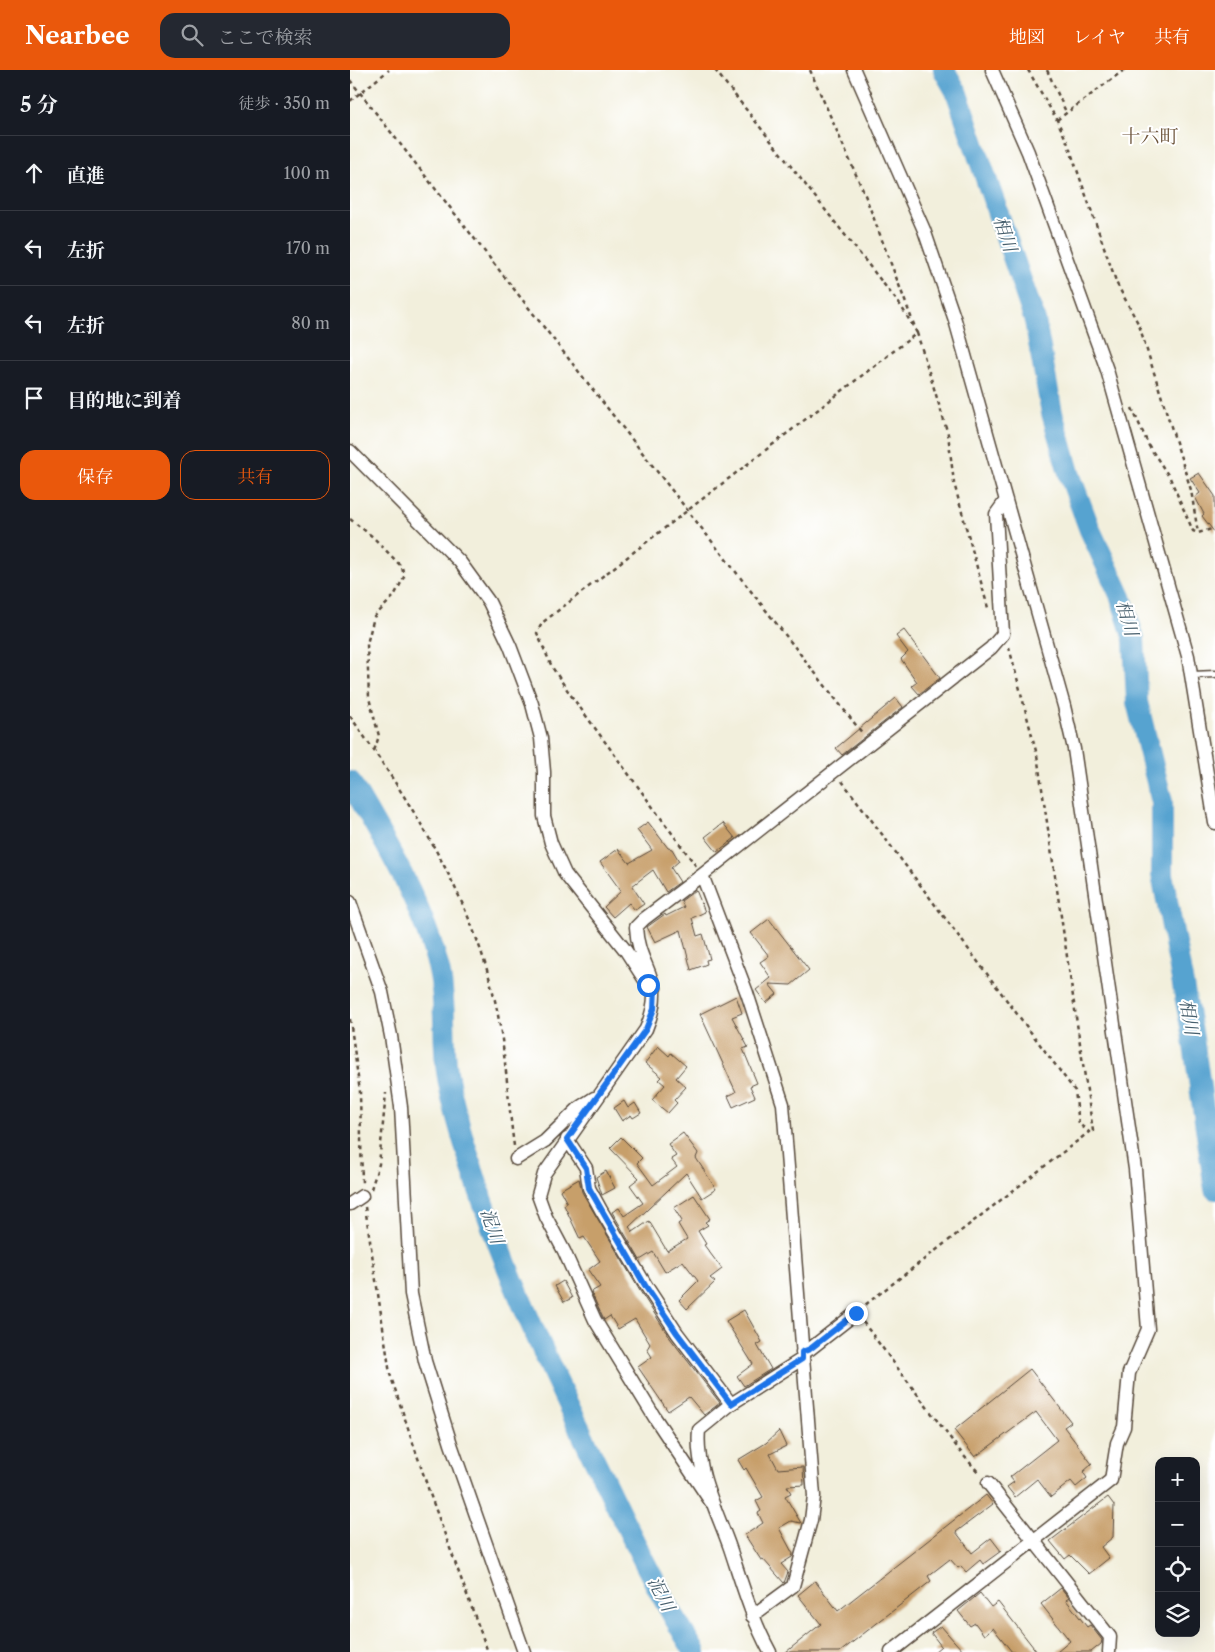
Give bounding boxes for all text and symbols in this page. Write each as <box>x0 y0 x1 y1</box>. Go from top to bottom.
search box <box>160 13 510 58</box>
text: Nearbee <box>25 21 130 50</box>
icon: search <box>178 21 206 49</box>
text: ここで検索 <box>218 26 313 49</box>
text: 地図 <box>1009 26 1045 48</box>
text: レイヤ <box>1073 26 1126 48</box>
text: 共有 <box>1154 26 1190 48</box>
text: 5 分 <box>20 92 58 117</box>
text: 徒歩 · 350 m <box>238 93 330 113</box>
district label: 十六町 <box>1121 125 1179 148</box>
icon: ahead <box>20 159 48 187</box>
text: 100 m <box>284 163 330 183</box>
text: 直進 <box>67 164 105 187</box>
water label: 相川 <box>989 213 1022 256</box>
icon: left <box>20 234 48 262</box>
text: 170 m <box>286 238 330 258</box>
text: 左折 <box>67 239 105 262</box>
icon: left <box>20 309 48 337</box>
text: 80 m <box>291 313 330 333</box>
text: 左折 <box>67 314 105 337</box>
icon: arrive <box>20 384 48 412</box>
text: 目的地に到着 <box>67 389 181 412</box>
button: 保存 <box>20 450 170 500</box>
button: 共有 <box>180 450 330 500</box>
water label: 相川 <box>1111 598 1143 640</box>
route start <box>637 974 660 997</box>
water label: 相川 <box>1175 997 1203 1039</box>
water label: 泥川 <box>476 1205 509 1248</box>
route end <box>845 1302 868 1325</box>
map controls <box>1155 1457 1200 1637</box>
button: + <box>1155 1457 1200 1502</box>
button: − <box>1155 1502 1200 1547</box>
button: locate <box>1155 1547 1200 1592</box>
water label: 泥川 <box>643 1573 680 1617</box>
button: layers <box>1155 1592 1200 1637</box>

